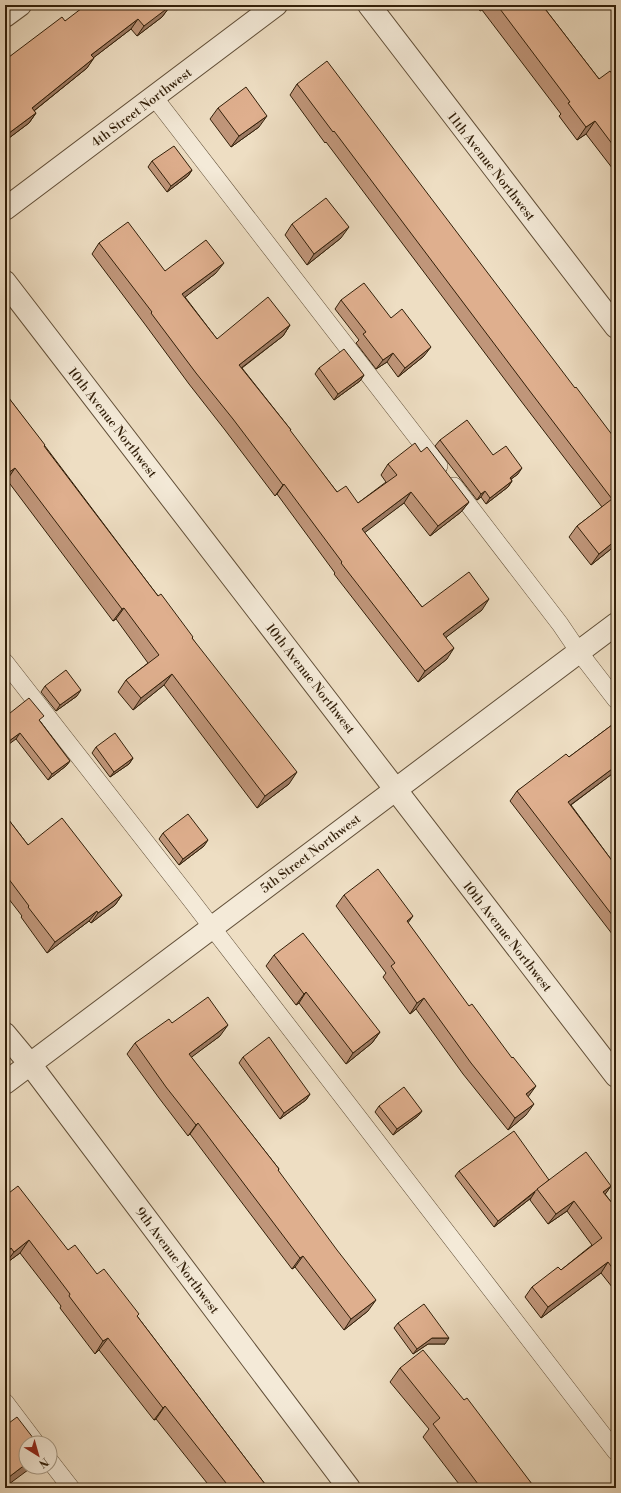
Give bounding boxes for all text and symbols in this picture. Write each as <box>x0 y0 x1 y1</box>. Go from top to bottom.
street label: 4th Street Northwest <box>88 64 195 151</box>
street label: 11th Avenue Northwest <box>444 109 539 224</box>
street label: 10th Avenue Northwest <box>64 364 161 481</box>
street label: 10th Avenue Northwest <box>262 620 359 737</box>
street label: 5th Street Northwest <box>257 811 364 897</box>
street label: 10th Avenue Northwest <box>459 878 556 995</box>
street label: 9th Avenue Northwest <box>132 1204 223 1318</box>
north arrow <box>18 1435 58 1475</box>
text: N <box>35 1454 51 1471</box>

